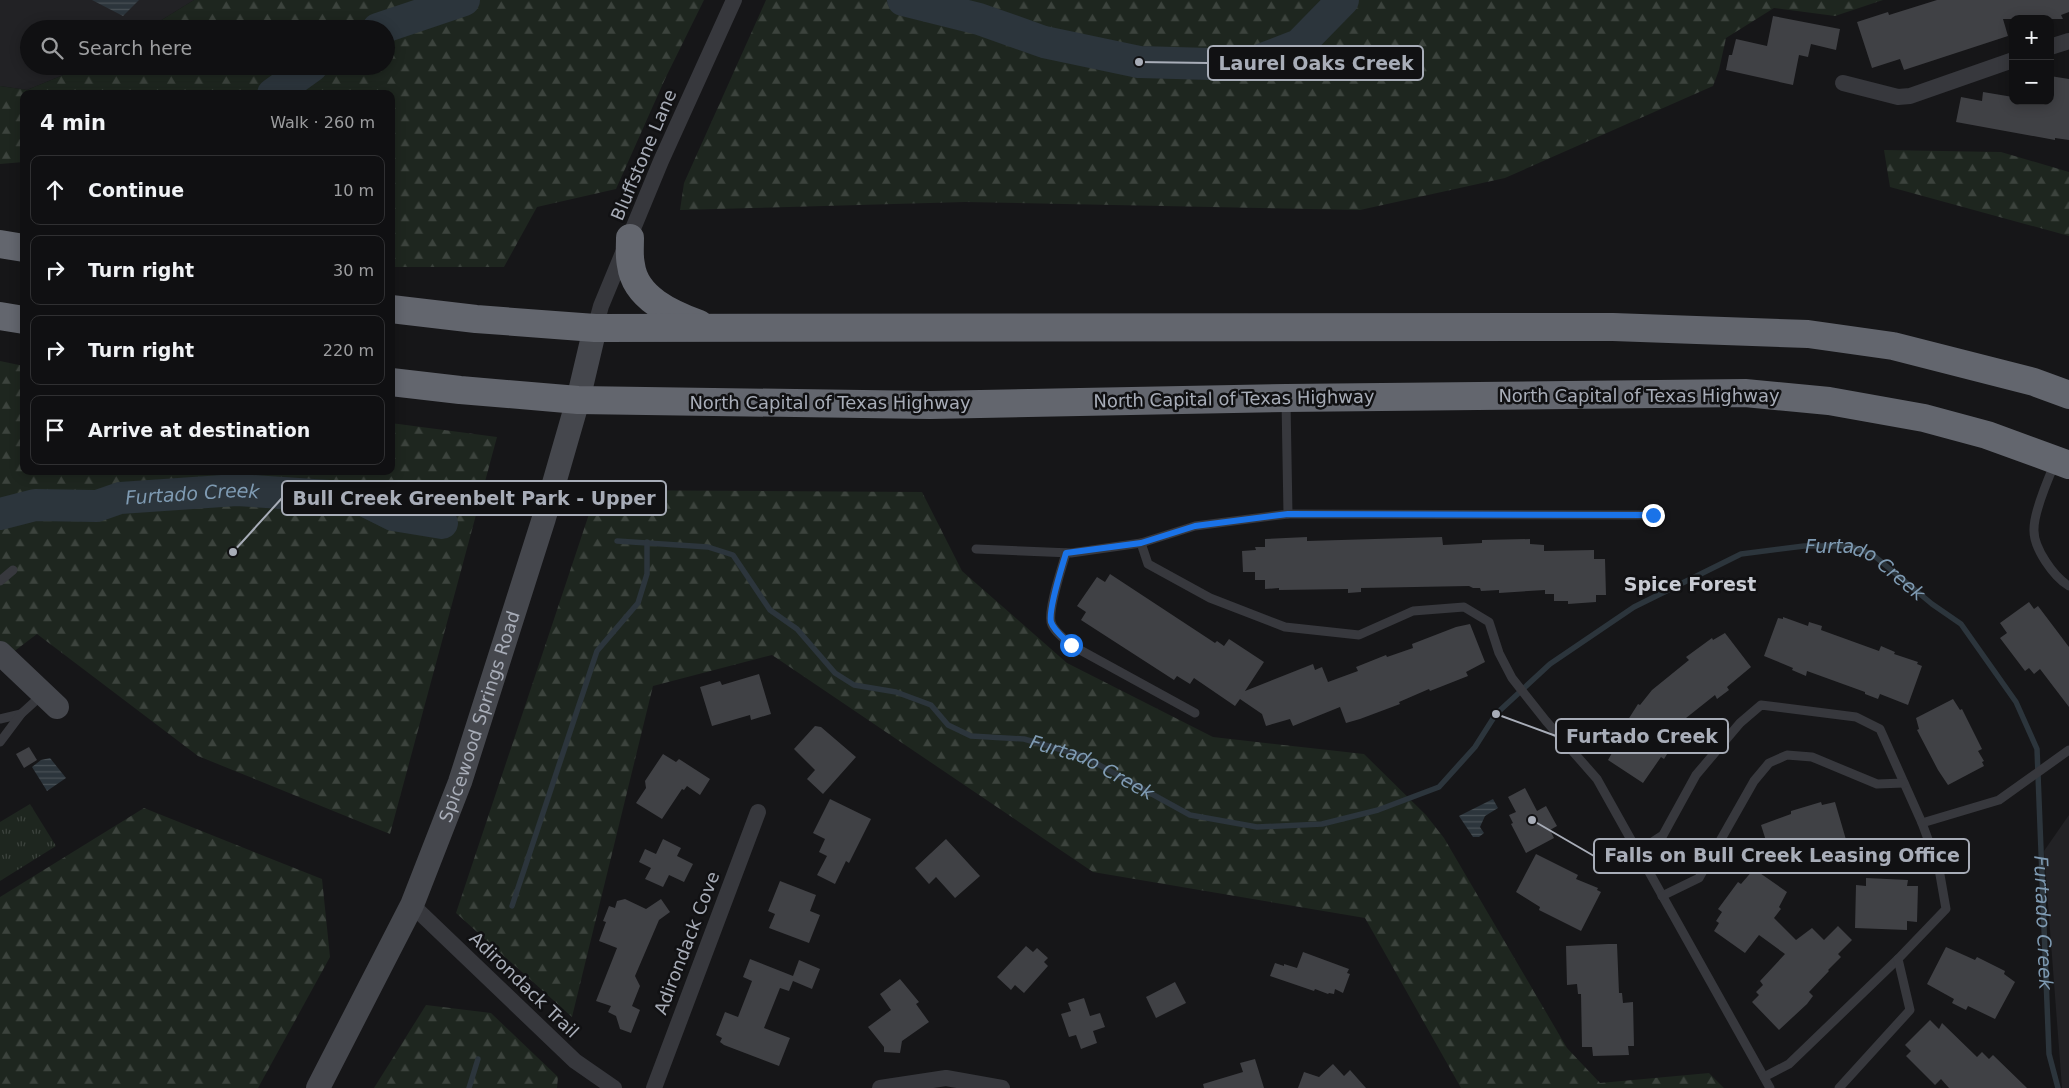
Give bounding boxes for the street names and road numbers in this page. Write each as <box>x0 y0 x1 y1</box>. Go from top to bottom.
street label: Bluffstone Lane <box>606 86 681 224</box>
street label: North Capital of Texas Highway <box>1498 385 1780 406</box>
street label: North Capital of Texas Highway <box>1093 386 1375 411</box>
street label: North Capital of Texas Highway <box>689 392 971 413</box>
street label: Spicewood Springs Road <box>434 608 524 825</box>
street label: Adirondack Cove <box>650 868 724 1017</box>
street label: Adirondack Trail <box>466 927 583 1042</box>

